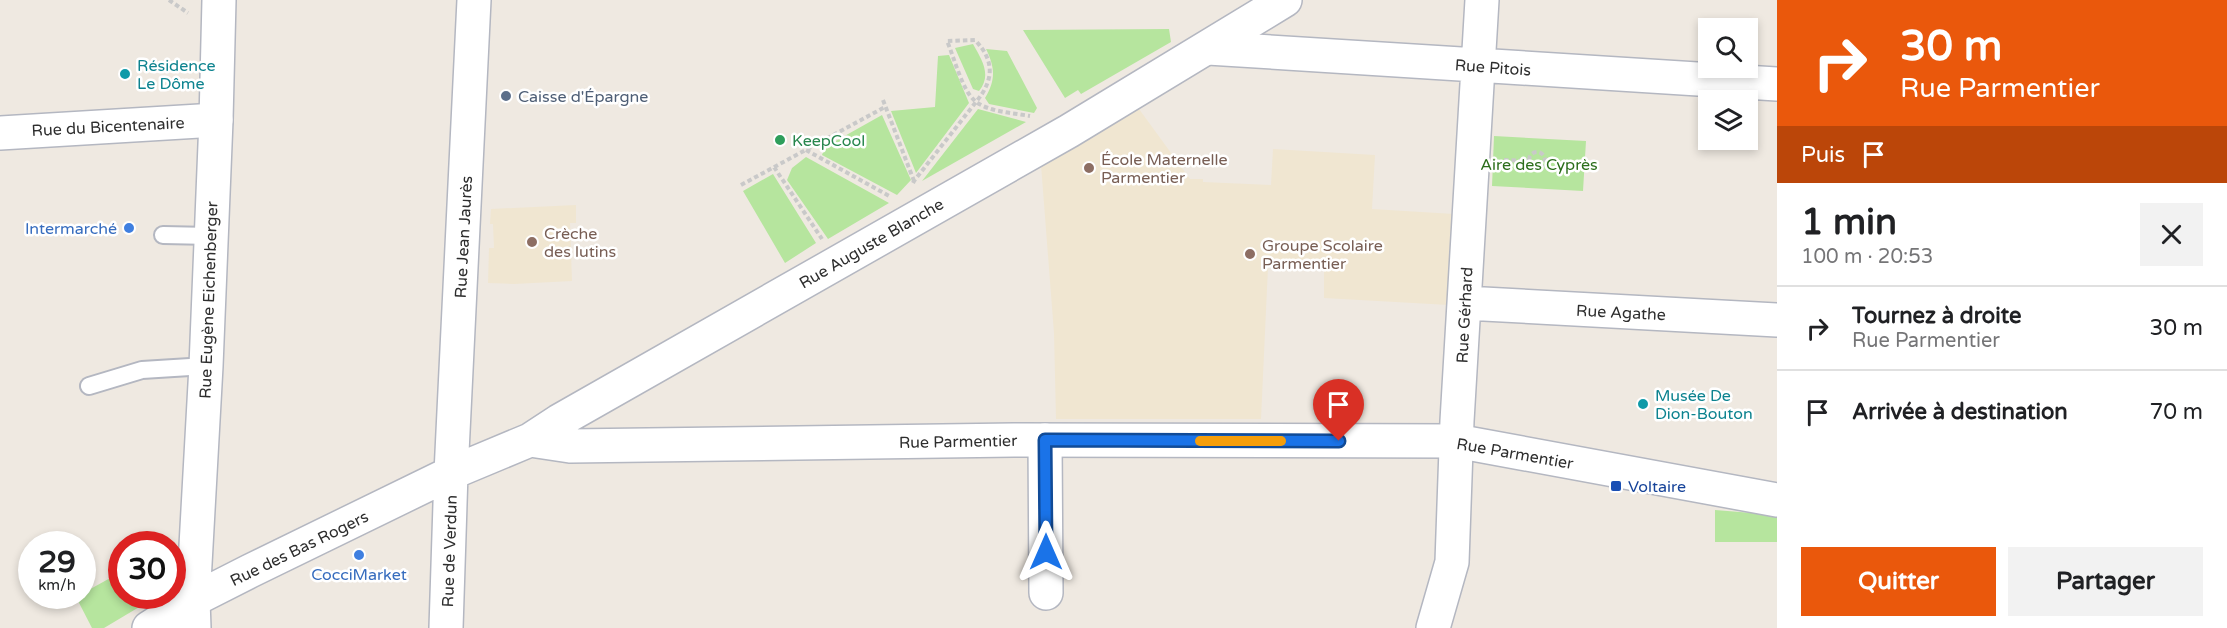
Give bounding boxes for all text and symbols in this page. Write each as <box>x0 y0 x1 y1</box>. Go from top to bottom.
map controls <box>1698 18 1758 150</box>
button: search <box>1698 18 1758 78</box>
text: 30 m <box>1900 21 2002 72</box>
icon: right <box>1801 24 1879 102</box>
street label: Rue Pitois <box>1454 55 1532 81</box>
place label: Résidence Le Dôme <box>137 56 216 94</box>
marker: Résidence Le Dôme <box>118 67 132 81</box>
text: Rue Parmentier <box>1900 72 2100 105</box>
place label: Caisse d'Épargne <box>518 87 648 107</box>
marker: Caisse d'Épargne <box>499 89 513 103</box>
button: layers <box>1698 90 1758 150</box>
street label: Rue du Bicentenaire <box>31 113 185 141</box>
place label: KeepCool <box>792 131 865 151</box>
marker: KeepCool <box>773 133 787 147</box>
icon: arrive <box>1857 138 1890 171</box>
text: Puis <box>1801 142 1845 168</box>
place label: École Maternelle Parmentier <box>1101 150 1228 188</box>
park label: Aire des Cyprès <box>1480 155 1598 175</box>
marker: École Maternelle Parmentier <box>1082 161 1096 175</box>
street label: Rue Jean Jaurès <box>451 175 477 299</box>
street label: Rue Auguste Blanche <box>796 194 947 293</box>
street label: Rue Eugène Eichenberger <box>196 200 222 399</box>
text: 1 min <box>1801 201 1897 244</box>
button: close <box>2140 203 2203 266</box>
place label: Intermarché <box>25 219 117 239</box>
marker: Intermarché <box>122 221 136 235</box>
place label: Crèche des lutins <box>544 224 616 262</box>
marker: Crèche des lutins <box>525 235 539 249</box>
place label: Groupe Scolaire Parmentier <box>1262 236 1383 274</box>
text: 100 m · 20:53 <box>1801 245 1933 269</box>
marker: Groupe Scolaire Parmentier <box>1243 247 1257 261</box>
street label: Rue Gérhard <box>1452 266 1478 364</box>
street label: Rue Agathe <box>1576 301 1666 325</box>
text: Tournez à droite <box>1852 303 2021 329</box>
icon: right <box>1801 312 1834 345</box>
text: 30 m <box>2149 315 2203 341</box>
text: Rue Parmentier <box>1852 329 2000 353</box>
pin <box>1313 379 1364 441</box>
place label: Musée De Dion-Bouton <box>1655 386 1753 424</box>
icon: arrive <box>1322 388 1355 421</box>
icon: arrive <box>1801 396 1834 429</box>
marker: Musée De Dion-Bouton <box>1636 397 1650 411</box>
text: Arrivée à destination <box>1852 399 2068 425</box>
text: 70 m <box>2149 399 2203 425</box>
street label: Rue Parmentier <box>899 431 1018 453</box>
street label: Rue Parmentier <box>1455 434 1576 474</box>
place label: Voltaire <box>1628 477 1686 497</box>
marker: Voltaire <box>1609 479 1623 493</box>
street label: Rue de Verdun <box>438 495 462 608</box>
street label: Rue des Bas Rogers <box>227 507 372 591</box>
position arrow <box>1014 520 1078 584</box>
speed limit sign: 30 <box>108 531 186 609</box>
text: 29 <box>38 544 76 581</box>
button: Quitter <box>1801 547 1996 616</box>
button: Partager <box>2008 547 2203 616</box>
marker: CocciMarket <box>352 548 366 562</box>
place label: CocciMarket <box>311 565 407 585</box>
text: km/h <box>38 576 76 594</box>

